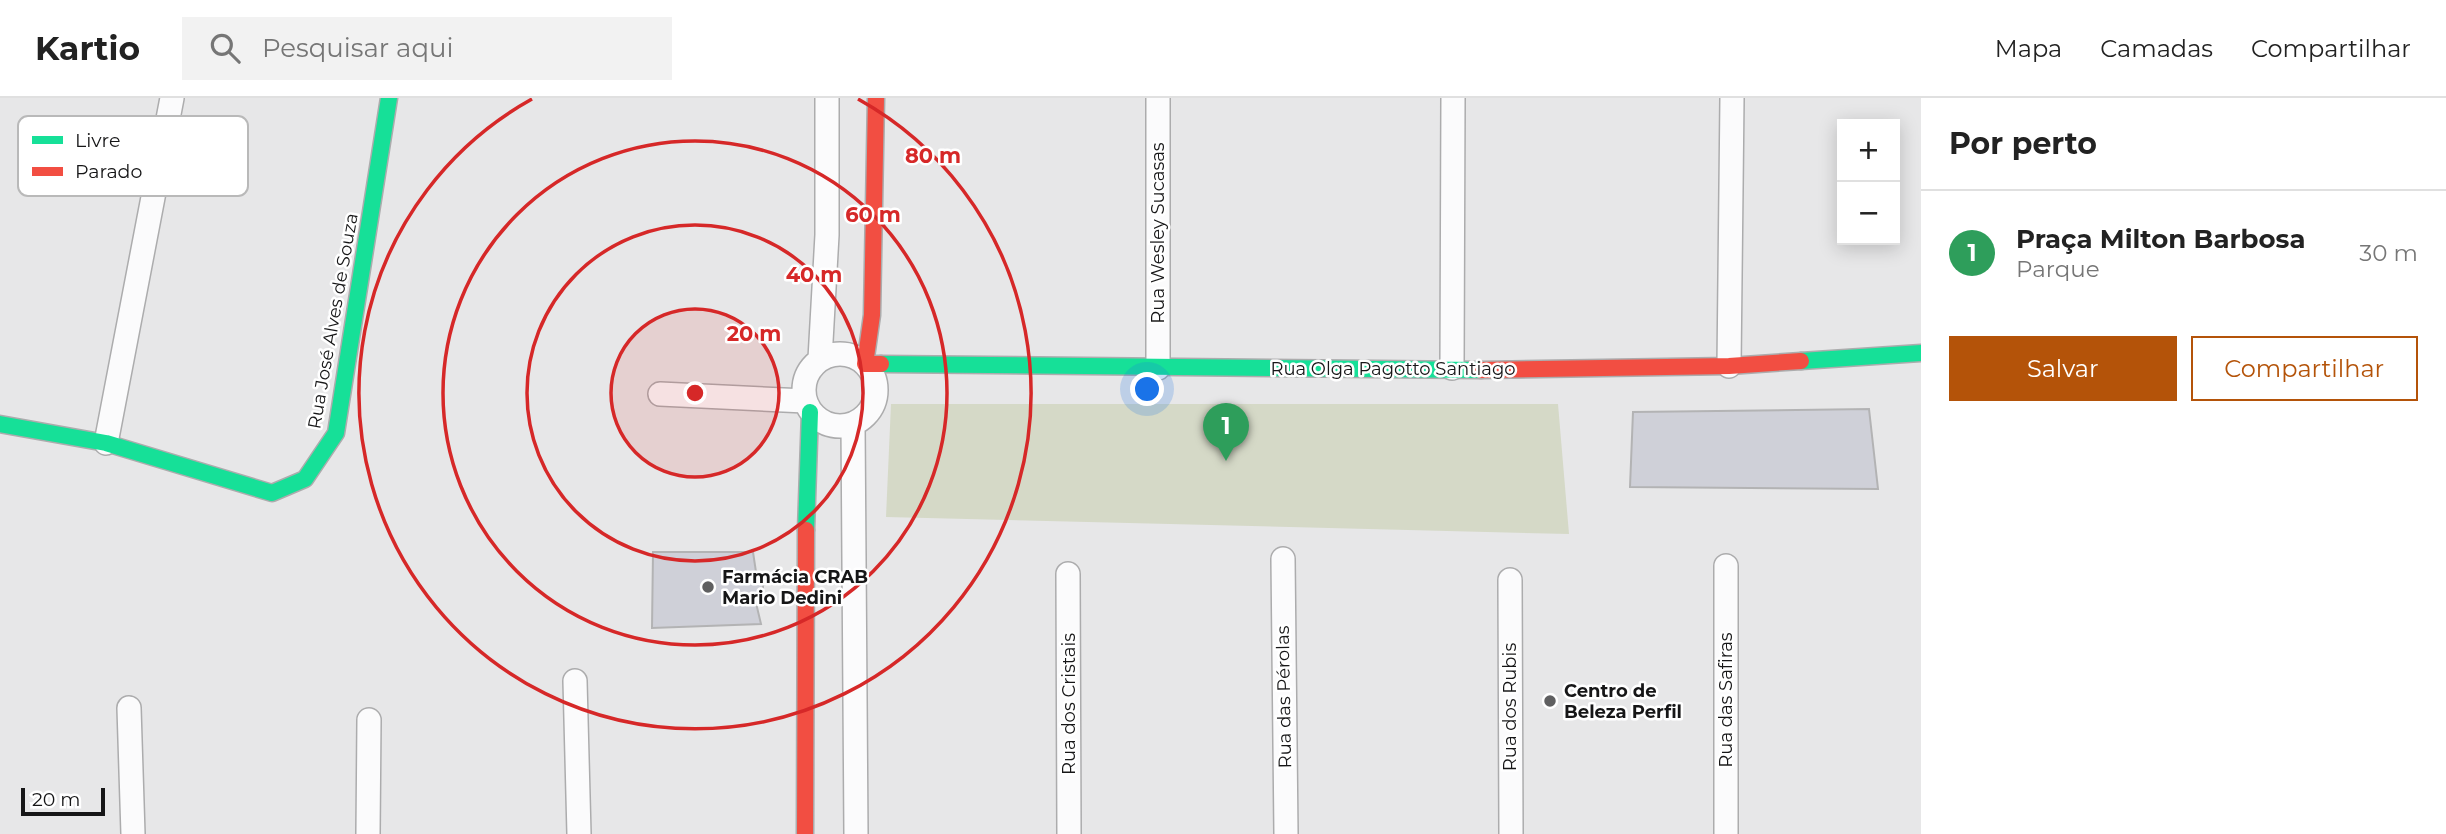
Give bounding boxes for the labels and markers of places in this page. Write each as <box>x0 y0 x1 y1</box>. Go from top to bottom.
centre of rings <box>683 381 707 405</box>
pin: 1 <box>1203 403 1249 461</box>
place label: Farmácia CRAB Mario Dedini <box>722 566 868 609</box>
marker: Farmácia CRAB Mario Dedini <box>700 579 716 595</box>
place label: Centro de Beleza Perfil <box>1564 680 1682 723</box>
marker: Centro de Beleza Perfil <box>1542 693 1558 709</box>

